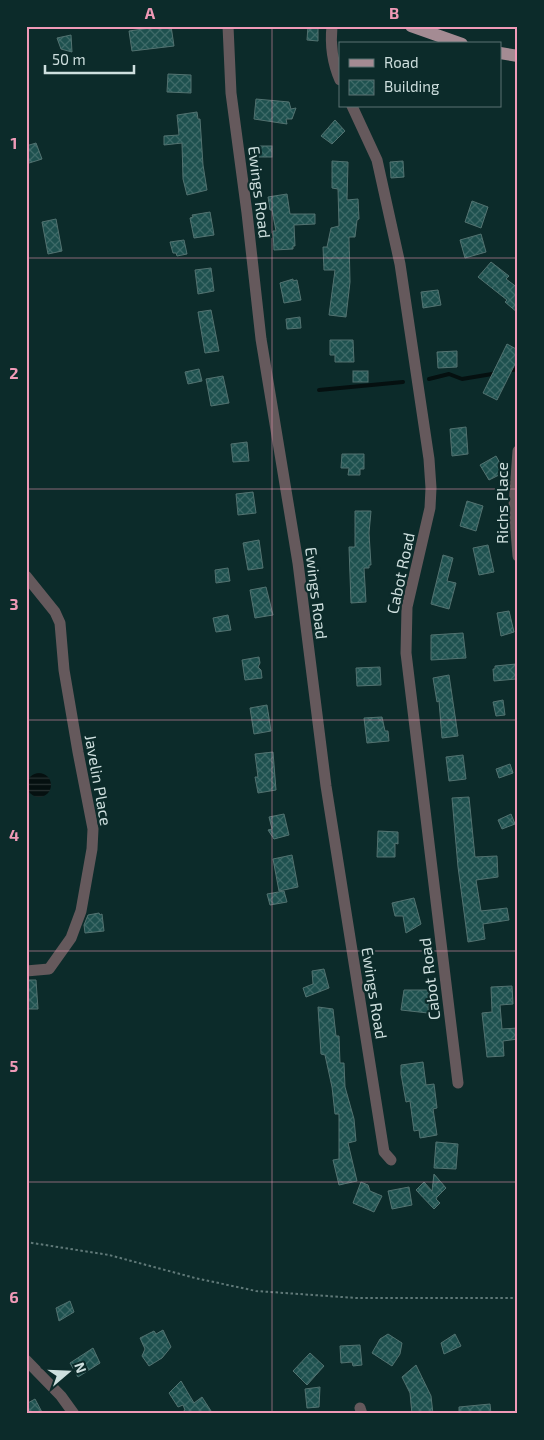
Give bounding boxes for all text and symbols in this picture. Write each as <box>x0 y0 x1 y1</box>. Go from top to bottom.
text: A <box>145 3 156 22</box>
text: B <box>389 3 399 22</box>
scale bar <box>45 42 134 74</box>
legend <box>339 42 502 108</box>
text: 50 m <box>52 50 86 68</box>
text: Road <box>384 53 419 71</box>
text: Building <box>384 77 440 95</box>
text: 1 <box>11 133 17 152</box>
street label: Ewings Road <box>245 145 275 239</box>
text: 2 <box>9 363 19 382</box>
street label: Richs Place <box>492 462 511 544</box>
street label: Cabot Road <box>382 531 418 615</box>
street label: Ewings Road <box>302 546 332 640</box>
text: 3 <box>9 594 19 613</box>
street label: Javelin Place <box>82 733 116 827</box>
text: 4 <box>9 825 19 844</box>
street label: Cabot Road <box>415 937 443 1021</box>
street label: Ewings Road <box>358 946 392 1040</box>
text: 5 <box>10 1056 19 1075</box>
text: 6 <box>9 1287 19 1306</box>
north arrow <box>42 1348 92 1398</box>
text: N <box>71 1360 90 1375</box>

